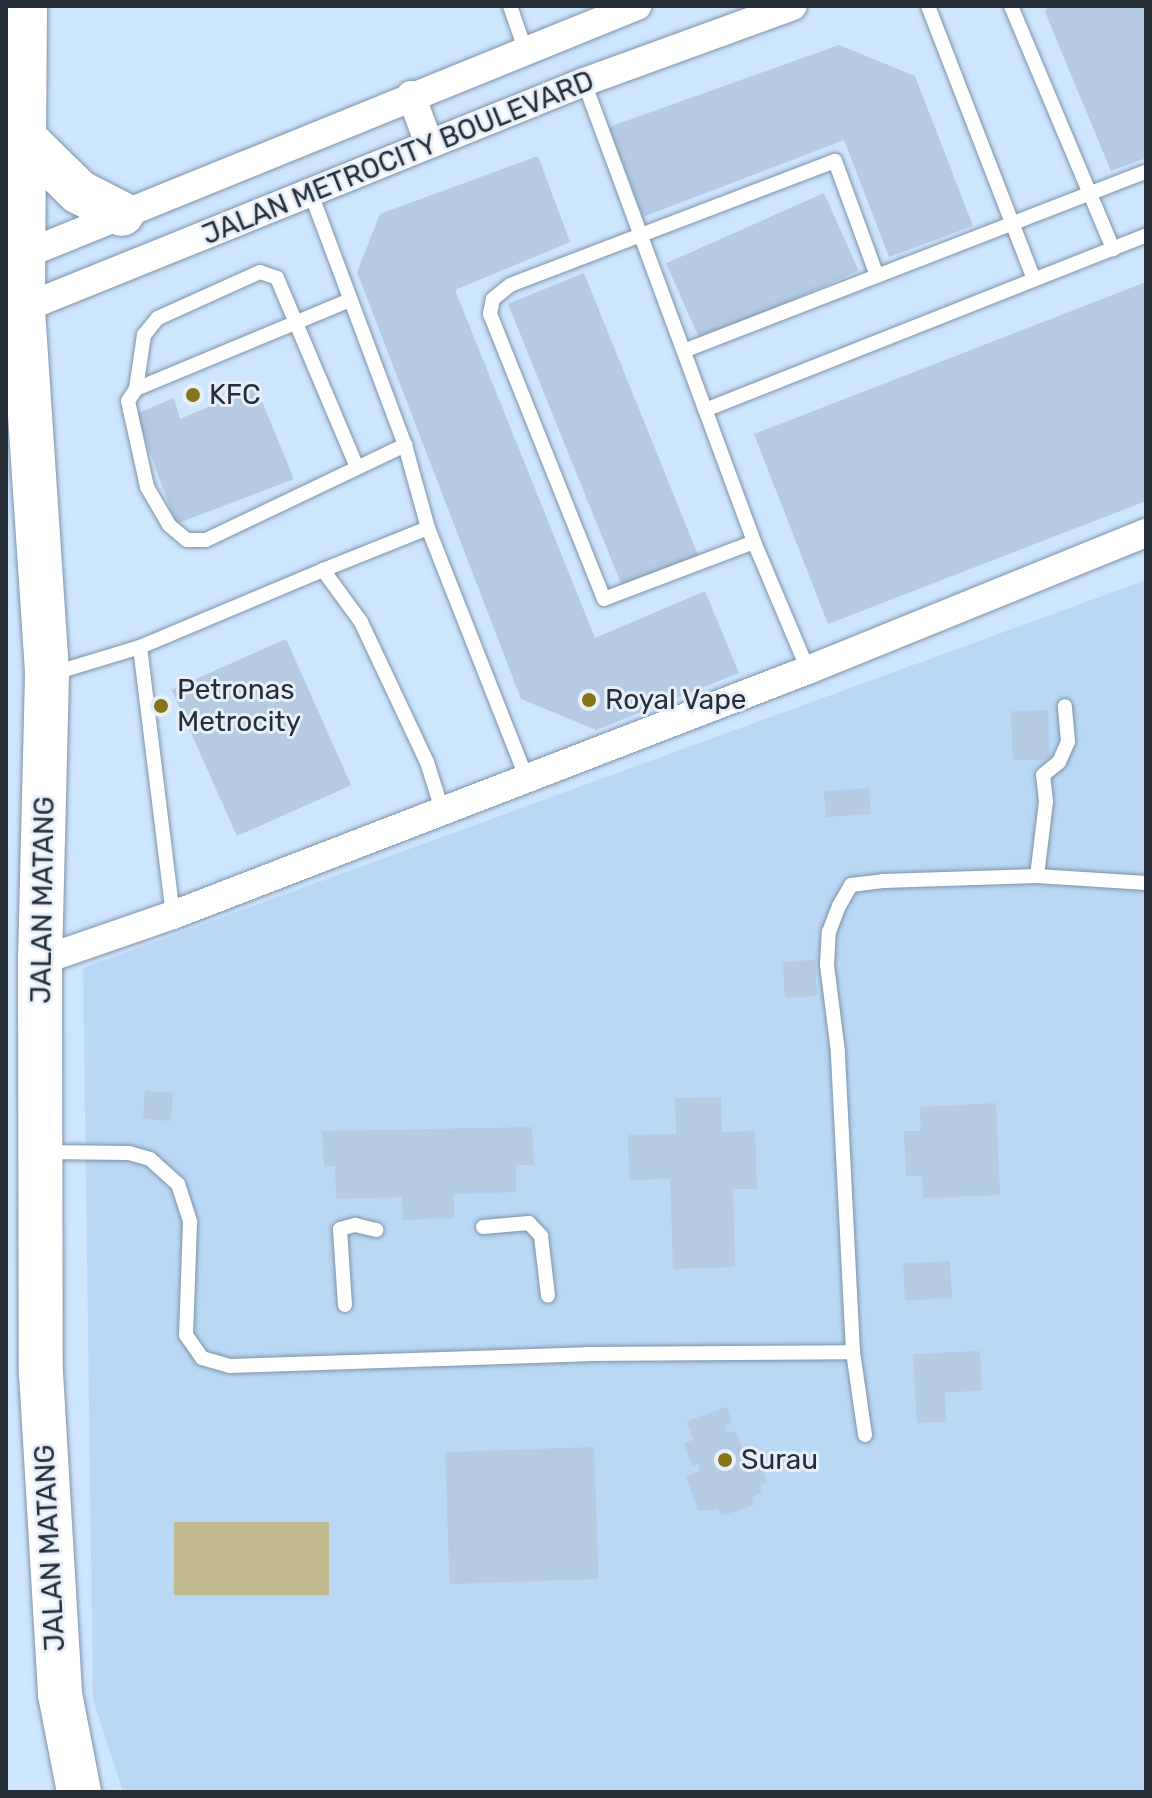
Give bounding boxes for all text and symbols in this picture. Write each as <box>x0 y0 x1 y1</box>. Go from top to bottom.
street label: JALAN METROCITY BOULEVARD <box>197 64 599 252</box>
place label: KFC <box>209 378 261 412</box>
marker: KFC <box>184 386 202 404</box>
place label: Petronas Metrocity <box>177 673 301 739</box>
place label: Royal Vape <box>605 683 747 717</box>
marker: Royal Vape <box>580 691 598 709</box>
marker: Petronas Metrocity <box>152 697 170 715</box>
street label: JALAN MATANG <box>24 796 62 1004</box>
place label: Surau <box>741 1443 818 1477</box>
street label: JALAN MATANG <box>28 1444 72 1652</box>
marker: Surau <box>716 1451 734 1469</box>

